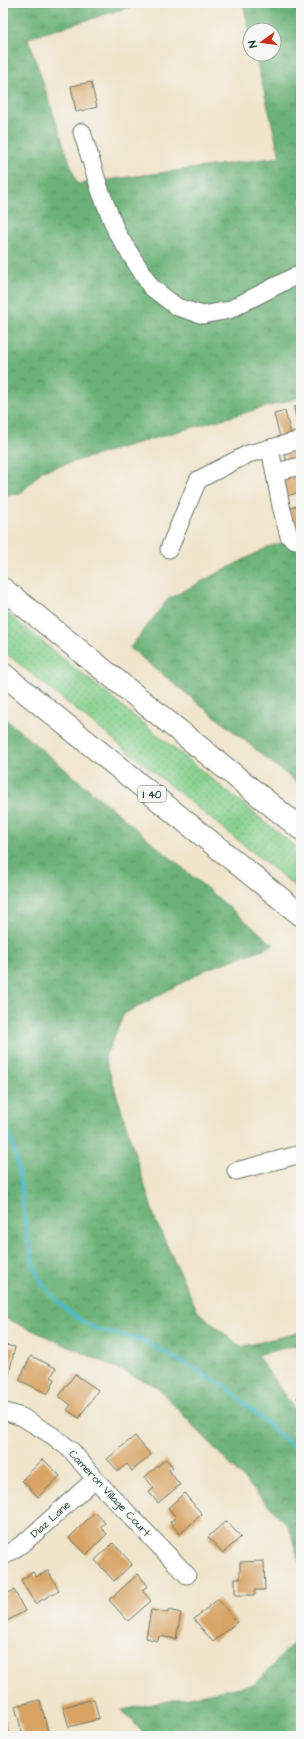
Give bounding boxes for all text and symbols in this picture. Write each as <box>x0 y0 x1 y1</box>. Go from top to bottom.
north arrow <box>242 22 282 62</box>
text: N <box>245 39 261 49</box>
road number: I 40 <box>138 786 166 802</box>
street label: Cameron Village Court <box>65 1447 154 1541</box>
street label: Diaz Lane <box>27 1497 74 1541</box>

